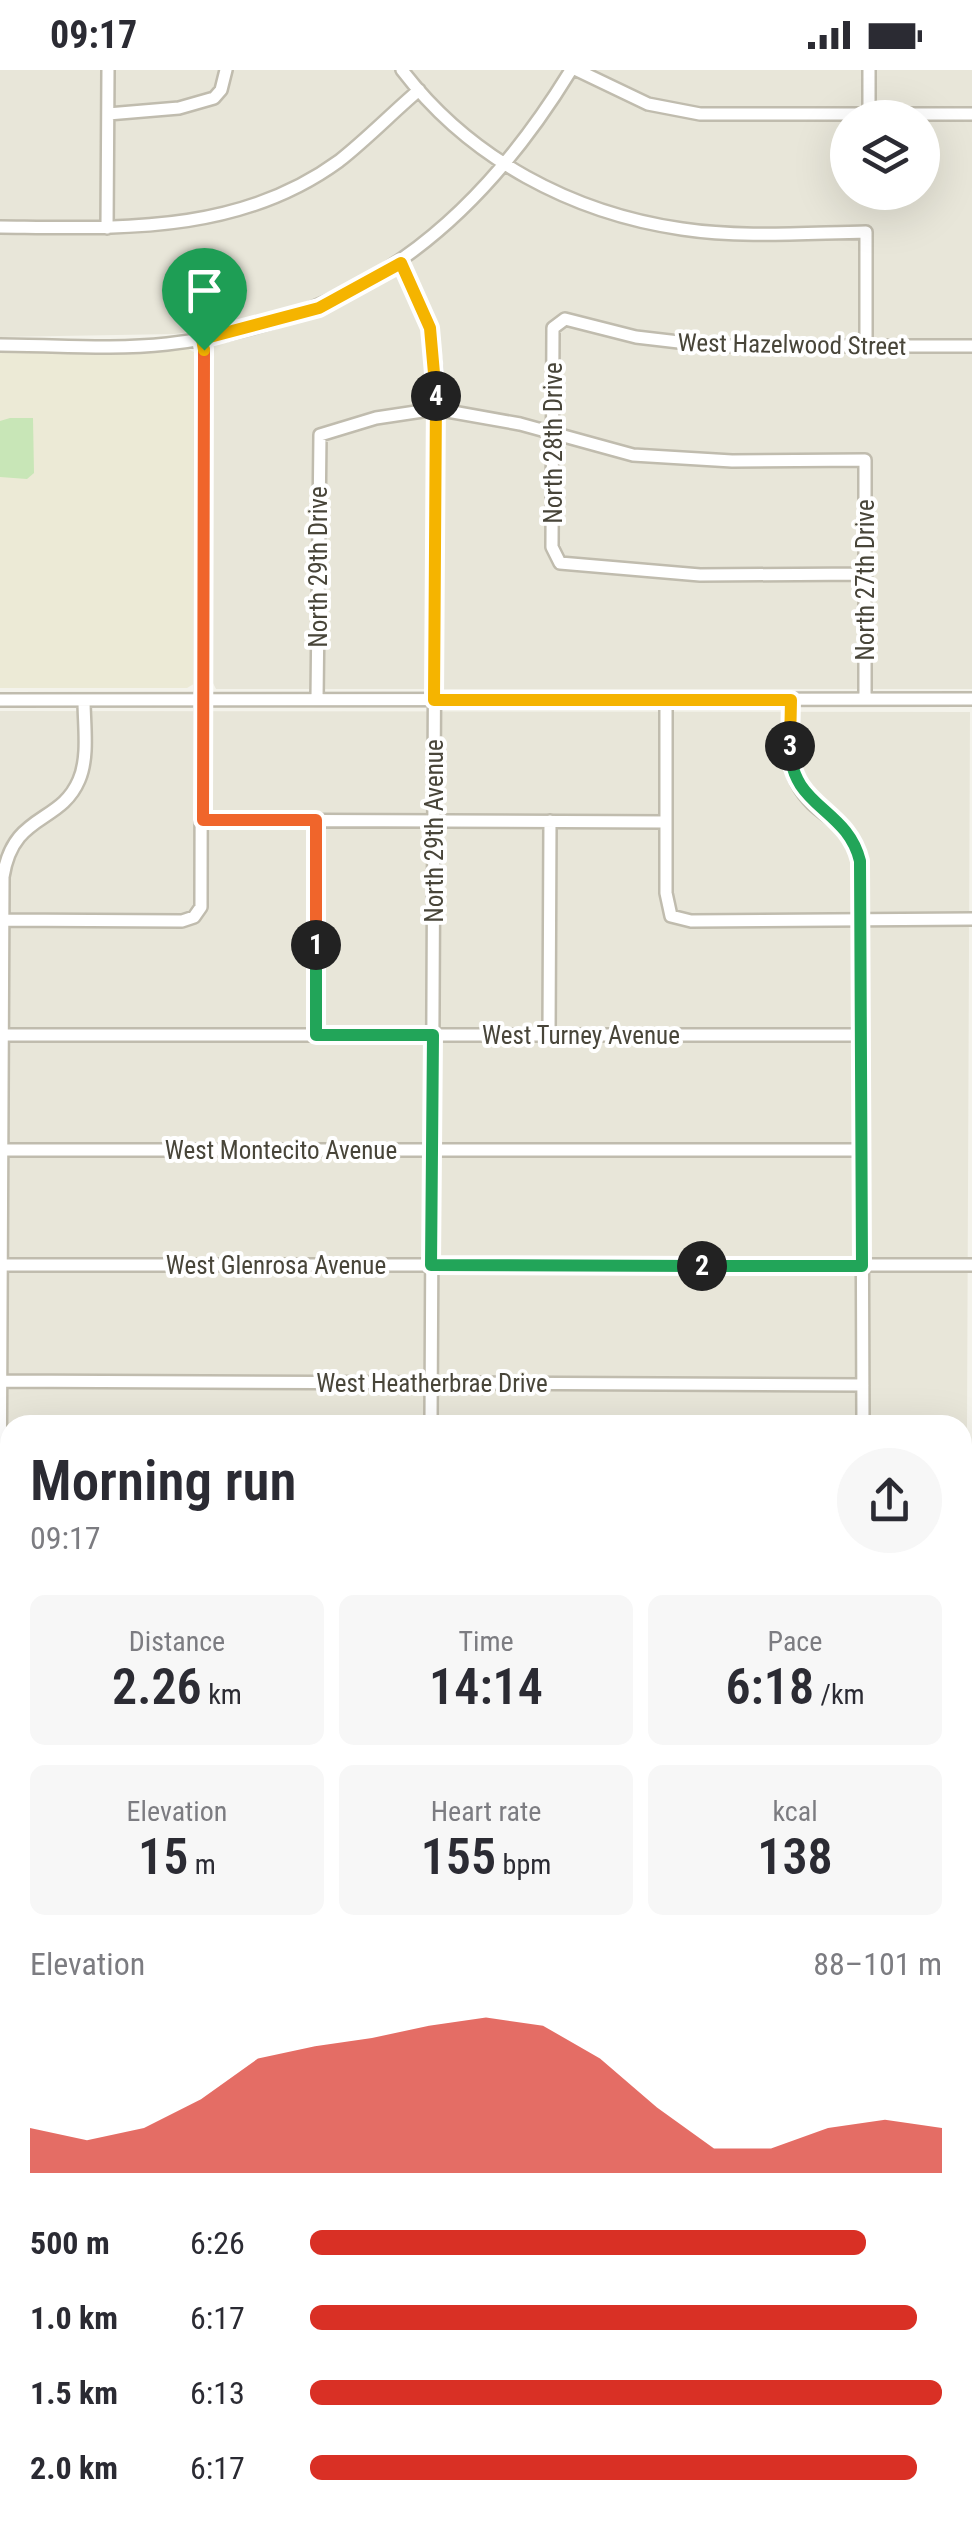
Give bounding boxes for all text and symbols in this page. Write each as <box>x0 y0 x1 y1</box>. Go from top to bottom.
text: 09:17 <box>50 13 137 57</box>
map controls <box>830 100 940 210</box>
button: layers <box>830 100 940 210</box>
pin <box>162 248 247 351</box>
icon: arrive <box>177 263 232 318</box>
street label: West Hazelwood Street <box>677 328 907 361</box>
street label: North 28th Drive <box>539 362 568 524</box>
pin: 4 <box>411 371 461 421</box>
text: 4 <box>429 379 443 412</box>
street label: North 29th Drive <box>304 486 333 648</box>
street label: North 27th Drive <box>851 499 880 661</box>
pin: 3 <box>765 721 815 771</box>
text: 3 <box>783 729 797 762</box>
street label: North 29th Avenue <box>420 739 449 923</box>
pin: 1 <box>291 920 341 970</box>
text: 1 <box>309 928 323 961</box>
street label: West Turney Avenue <box>482 1021 680 1050</box>
street label: West Montecito Avenue <box>165 1136 397 1165</box>
pin: 2 <box>677 1241 727 1291</box>
text: 2 <box>695 1249 709 1282</box>
street label: West Glenrosa Avenue <box>166 1251 386 1280</box>
street label: West Heatherbrae Drive <box>316 1369 548 1398</box>
button: share <box>837 1448 942 1553</box>
text: Morning run <box>30 1449 296 1513</box>
text: 09:17 <box>30 1519 101 1557</box>
text: Distance <box>129 1625 225 1658</box>
text: Time <box>458 1625 514 1658</box>
text: Pace <box>768 1625 822 1658</box>
text: 2.26 <box>112 1658 202 1716</box>
text: 14:14 <box>429 1658 543 1716</box>
text: 6:18 <box>725 1658 814 1716</box>
text: km <box>202 1678 242 1711</box>
text: /km <box>814 1678 865 1711</box>
text: Elevation <box>127 1795 227 1828</box>
text: Heart rate <box>431 1795 541 1828</box>
text: kcal <box>772 1795 818 1828</box>
text: 15 <box>138 1828 188 1886</box>
text: 155 <box>421 1828 496 1886</box>
text: 138 <box>757 1828 833 1886</box>
text: m <box>188 1848 216 1881</box>
text: bpm <box>496 1848 551 1881</box>
text: Elevation <box>30 1945 145 1983</box>
text: 88–101 m <box>813 1945 942 1983</box>
text: 500 m <box>30 2224 110 2262</box>
text: 6:26 <box>190 2224 245 2262</box>
text: 1.0 km <box>30 2299 118 2337</box>
text: 6:17 <box>190 2299 245 2337</box>
text: 1.5 km <box>30 2374 118 2412</box>
text: 6:13 <box>190 2374 245 2412</box>
text: 2.0 km <box>30 2449 118 2487</box>
text: 6:17 <box>190 2449 245 2487</box>

